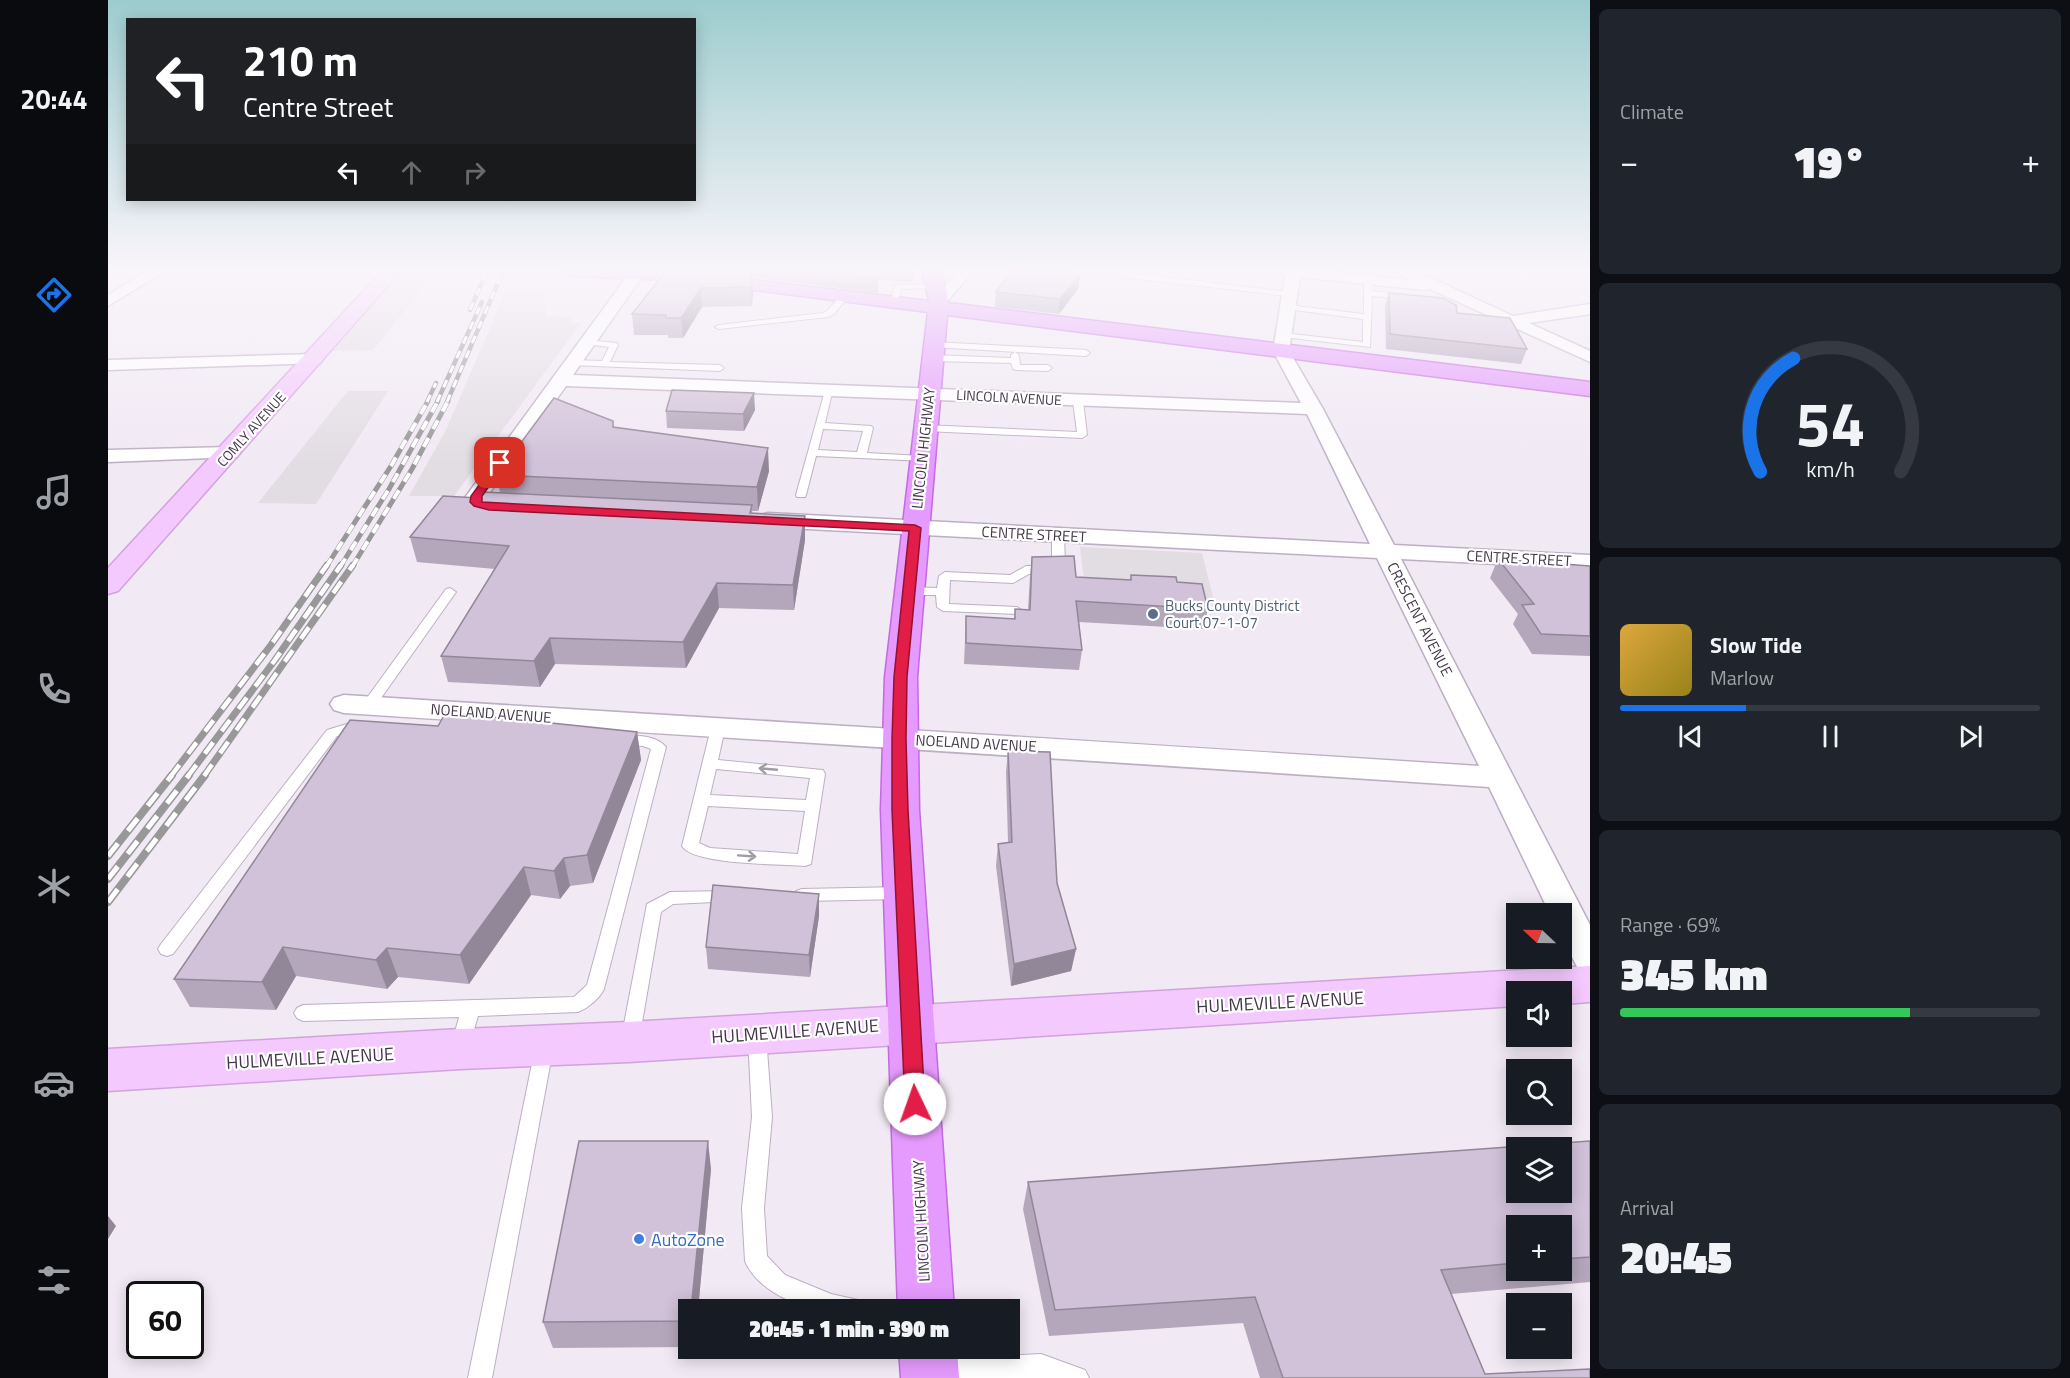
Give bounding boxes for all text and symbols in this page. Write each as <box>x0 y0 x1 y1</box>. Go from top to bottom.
text: 210 m <box>243 28 358 92</box>
icon: left <box>144 42 222 120</box>
text: 20:44 <box>20 78 88 119</box>
text: Centre Street <box>243 86 393 127</box>
text: Climate <box>1620 96 1684 127</box>
text: 19° <box>1793 127 1867 195</box>
text: − <box>1620 136 1638 186</box>
text: + <box>2022 136 2040 186</box>
icon: left <box>332 156 365 189</box>
icon: ahead <box>395 156 428 189</box>
icon: right <box>458 156 491 189</box>
icon: directions <box>33 274 75 316</box>
text: 54 <box>1795 375 1865 470</box>
street label: LINCOLN AVENUE <box>956 384 1063 410</box>
street label: LINCOLN HIGHWAY <box>905 386 941 510</box>
street label: COMLY AVENUE <box>212 387 291 471</box>
pin <box>474 437 525 488</box>
icon: arrive <box>483 446 516 479</box>
text: km/h <box>1806 454 1854 486</box>
icon: music <box>33 471 75 513</box>
street label: CENTRE STREET <box>981 520 1087 548</box>
street label: CENTRE STREET <box>1466 544 1572 572</box>
street label: CRESCENT AVENUE <box>1381 558 1459 680</box>
place label: Bucks County District Court 07-1-07 <box>1165 594 1300 634</box>
marker: Bucks County District Court 07-1-07 <box>1146 607 1160 621</box>
text: Slow Tide <box>1710 628 1802 662</box>
text: Marlow <box>1710 662 1774 693</box>
icon: phone <box>33 668 75 710</box>
street label: NOELAND AVENUE <box>430 697 552 729</box>
icon: previous <box>1674 720 1707 753</box>
icon: pause <box>1814 720 1847 753</box>
icon: next <box>1954 720 1987 753</box>
street label: NOELAND AVENUE <box>915 728 1037 758</box>
one-way arrow <box>759 763 778 774</box>
one-way arrow <box>737 851 757 862</box>
icon: climate <box>33 865 75 907</box>
north arrow <box>1506 903 1572 969</box>
map controls <box>1506 903 1572 1359</box>
text: Range · 69% <box>1620 909 1720 940</box>
text: 345 km <box>1620 939 1768 1007</box>
button: sound <box>1506 981 1572 1047</box>
street label: HULMEVILLE AVENUE <box>1195 984 1365 1020</box>
street label: HULMEVILLE AVENUE <box>710 1012 880 1050</box>
street label: HULMEVILLE AVENUE <box>225 1040 395 1076</box>
button: search <box>1506 1059 1572 1125</box>
icon: car <box>33 1062 75 1104</box>
position arrow <box>883 1072 947 1136</box>
button: layers <box>1506 1137 1572 1203</box>
street label: LINCOLN HIGHWAY <box>906 1159 936 1283</box>
text: Arrival <box>1620 1192 1674 1223</box>
button: + <box>1506 1215 1572 1281</box>
text: 20:45 <box>1620 1222 1732 1290</box>
place label: AutoZone <box>651 1226 725 1253</box>
marker: AutoZone <box>632 1232 646 1246</box>
icon: filters <box>33 1259 75 1301</box>
speed limit sign: 60 <box>126 1281 204 1359</box>
button: − <box>1506 1293 1572 1359</box>
text: 20:45 · 1 min · 390 m <box>749 1312 949 1346</box>

